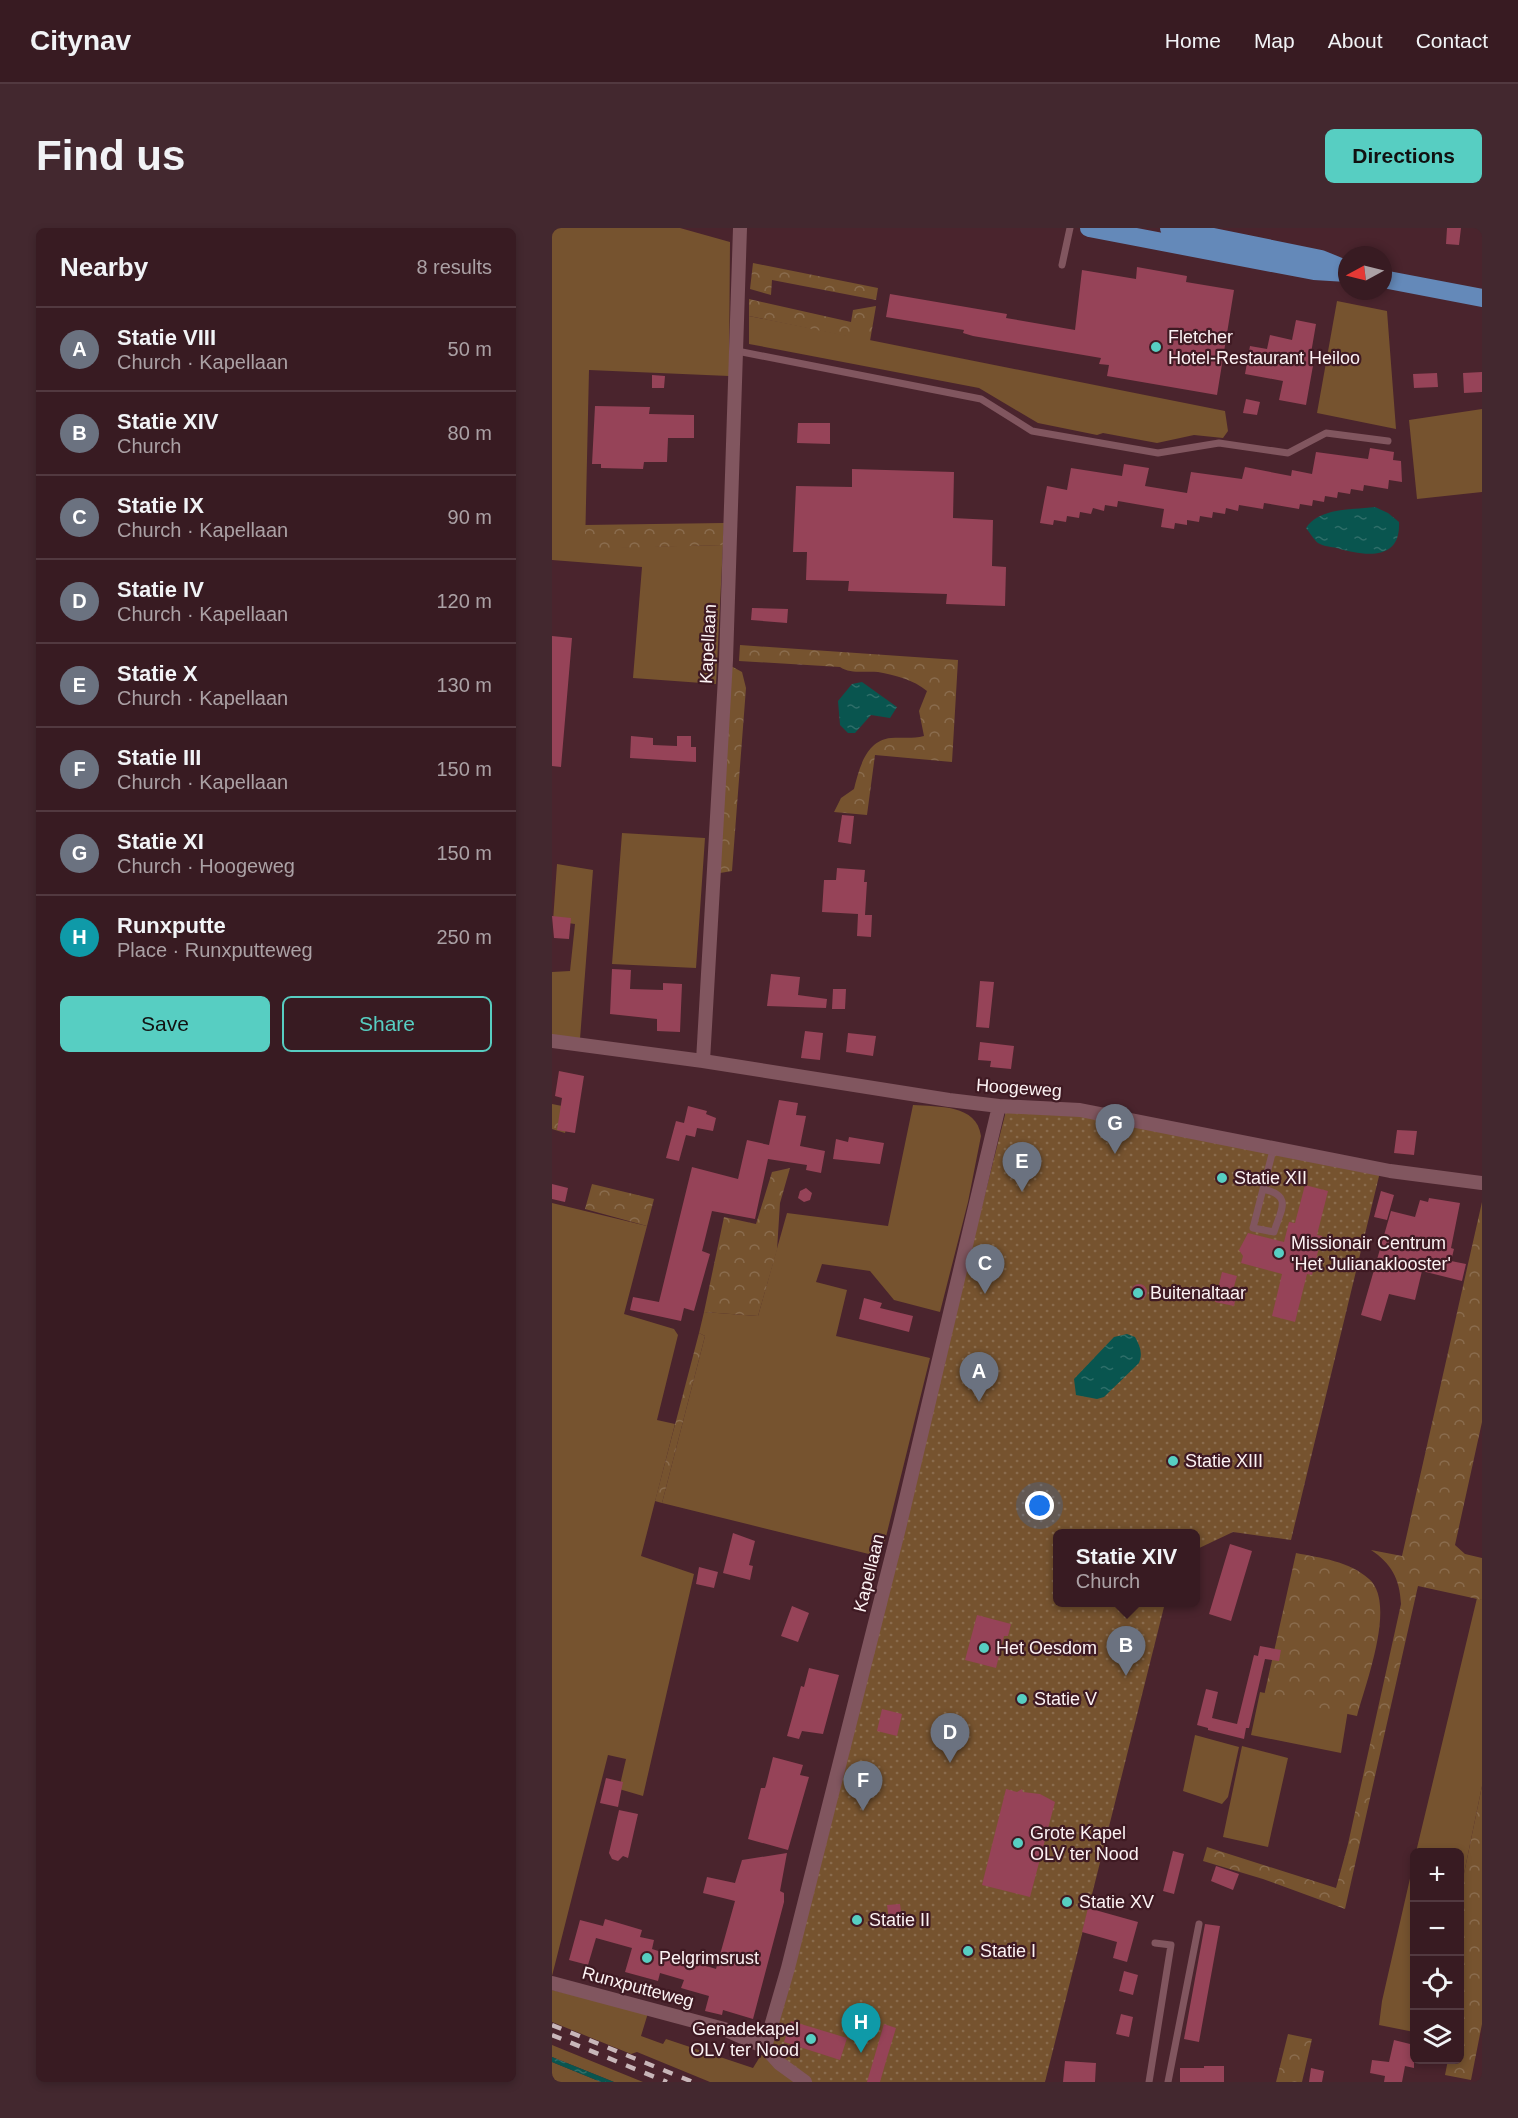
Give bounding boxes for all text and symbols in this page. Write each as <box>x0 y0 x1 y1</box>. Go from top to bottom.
text: Citynav <box>30 25 131 56</box>
text: Home <box>1165 29 1221 52</box>
text: Map <box>1254 29 1295 52</box>
text: About <box>1328 29 1383 52</box>
text: Contact <box>1416 29 1488 52</box>
button: Directions <box>1325 129 1482 183</box>
text: Find us <box>36 132 185 179</box>
north arrow <box>1338 246 1392 300</box>
text: Nearby <box>60 252 148 282</box>
text: 8 results <box>416 256 492 278</box>
text: Statie VIII <box>117 325 216 350</box>
place label: Fletcher Hotel-Restaurant Heiloo <box>1168 327 1360 368</box>
text: A <box>72 338 87 360</box>
text: 50 m <box>448 338 492 360</box>
marker: Fletcher Hotel-Restaurant Heiloo <box>1149 340 1163 354</box>
text: Church · Kapellaan <box>117 351 288 373</box>
text: Statie XIV <box>117 409 218 434</box>
text: B <box>72 422 87 444</box>
text: 80 m <box>448 422 492 444</box>
text: Church <box>117 435 181 457</box>
text: Statie IX <box>117 493 204 518</box>
text: C <box>72 506 87 528</box>
text: 90 m <box>448 506 492 528</box>
text: Church · Kapellaan <box>117 519 288 541</box>
text: Statie IV <box>117 577 204 602</box>
text: D <box>72 590 87 612</box>
text: 120 m <box>436 590 492 612</box>
text: Church · Kapellaan <box>117 603 288 625</box>
street label: Kapellaan <box>696 603 720 685</box>
text: Statie X <box>117 661 198 686</box>
text: E <box>73 674 86 696</box>
text: 130 m <box>436 674 492 696</box>
text: Church · Kapellaan <box>117 687 288 709</box>
text: Statie III <box>117 745 201 770</box>
text: F <box>73 758 86 780</box>
text: 150 m <box>436 758 492 780</box>
text: Church · Kapellaan <box>117 771 288 793</box>
text: Statie XI <box>117 829 204 854</box>
text: G <box>72 842 87 864</box>
text: 150 m <box>436 842 492 864</box>
text: Church · Hoogeweg <box>117 855 295 877</box>
text: Runxputte <box>117 913 226 938</box>
text: H <box>72 926 87 948</box>
text: 250 m <box>436 926 492 948</box>
text: Place · Runxputteweg <box>117 939 313 961</box>
button: Save <box>60 996 270 1052</box>
button: Share <box>282 996 492 1052</box>
street label: Hoogeweg <box>975 1075 1063 1101</box>
pin: G <box>1096 1104 1134 1154</box>
pin: E <box>1002 1142 1042 1192</box>
place label: Statie XII <box>1234 1168 1307 1188</box>
marker: Statie XII <box>1215 1171 1229 1185</box>
place label: Missionair Centrum 'Het Julianaklooster' <box>1291 1233 1451 1274</box>
pin: C <box>966 1244 1004 1294</box>
marker: Missionair Centrum 'Het Julianaklooster' <box>1272 1246 1286 1260</box>
place label: Buitenaltaar <box>1150 1283 1246 1303</box>
marker: Buitenaltaar <box>1131 1286 1145 1300</box>
pin: A <box>960 1352 998 1402</box>
place label: Statie XIII <box>1185 1451 1263 1471</box>
marker: Statie XIII <box>1166 1454 1180 1468</box>
your location <box>1025 1491 1054 1520</box>
popup <box>1053 1529 1200 1607</box>
street label: Kapellaan <box>850 1532 888 1614</box>
text: Statie XIV <box>1076 1544 1177 1569</box>
text: Church <box>1076 1570 1140 1592</box>
pin: B <box>1106 1626 1146 1676</box>
place label: Het Oesdom <box>996 1638 1097 1658</box>
marker: Het Oesdom <box>977 1641 991 1655</box>
place label: Statie V <box>1034 1689 1097 1709</box>
marker: Statie V <box>1015 1692 1029 1706</box>
pin: D <box>930 1714 970 1763</box>
pin: F <box>844 1762 882 1811</box>
place label: Grote Kapel OLV ter Nood <box>1030 1823 1139 1864</box>
marker: Grote Kapel OLV ter Nood <box>1011 1836 1025 1850</box>
map controls <box>1410 1848 1464 2064</box>
button: + <box>1410 1848 1464 1902</box>
place label: Statie XV <box>1079 1892 1154 1912</box>
marker: Statie XV <box>1060 1895 1074 1909</box>
button: − <box>1410 1902 1464 1956</box>
place label: Statie II <box>869 1910 930 1930</box>
marker: Statie II <box>850 1913 864 1927</box>
place label: Statie I <box>980 1941 1036 1961</box>
marker: Statie I <box>961 1944 975 1958</box>
place label: Pelgrimsrust <box>659 1948 759 1968</box>
marker: Pelgrimsrust <box>640 1951 654 1965</box>
button: locate <box>1410 1956 1464 2010</box>
street label: Runxputteweg <box>580 1962 696 2012</box>
pin: H <box>842 2004 880 2053</box>
button: layers <box>1410 2010 1464 2064</box>
place label: Genadekapel OLV ter Nood <box>690 2019 799 2060</box>
marker: Genadekapel OLV ter Nood <box>804 2032 818 2046</box>

